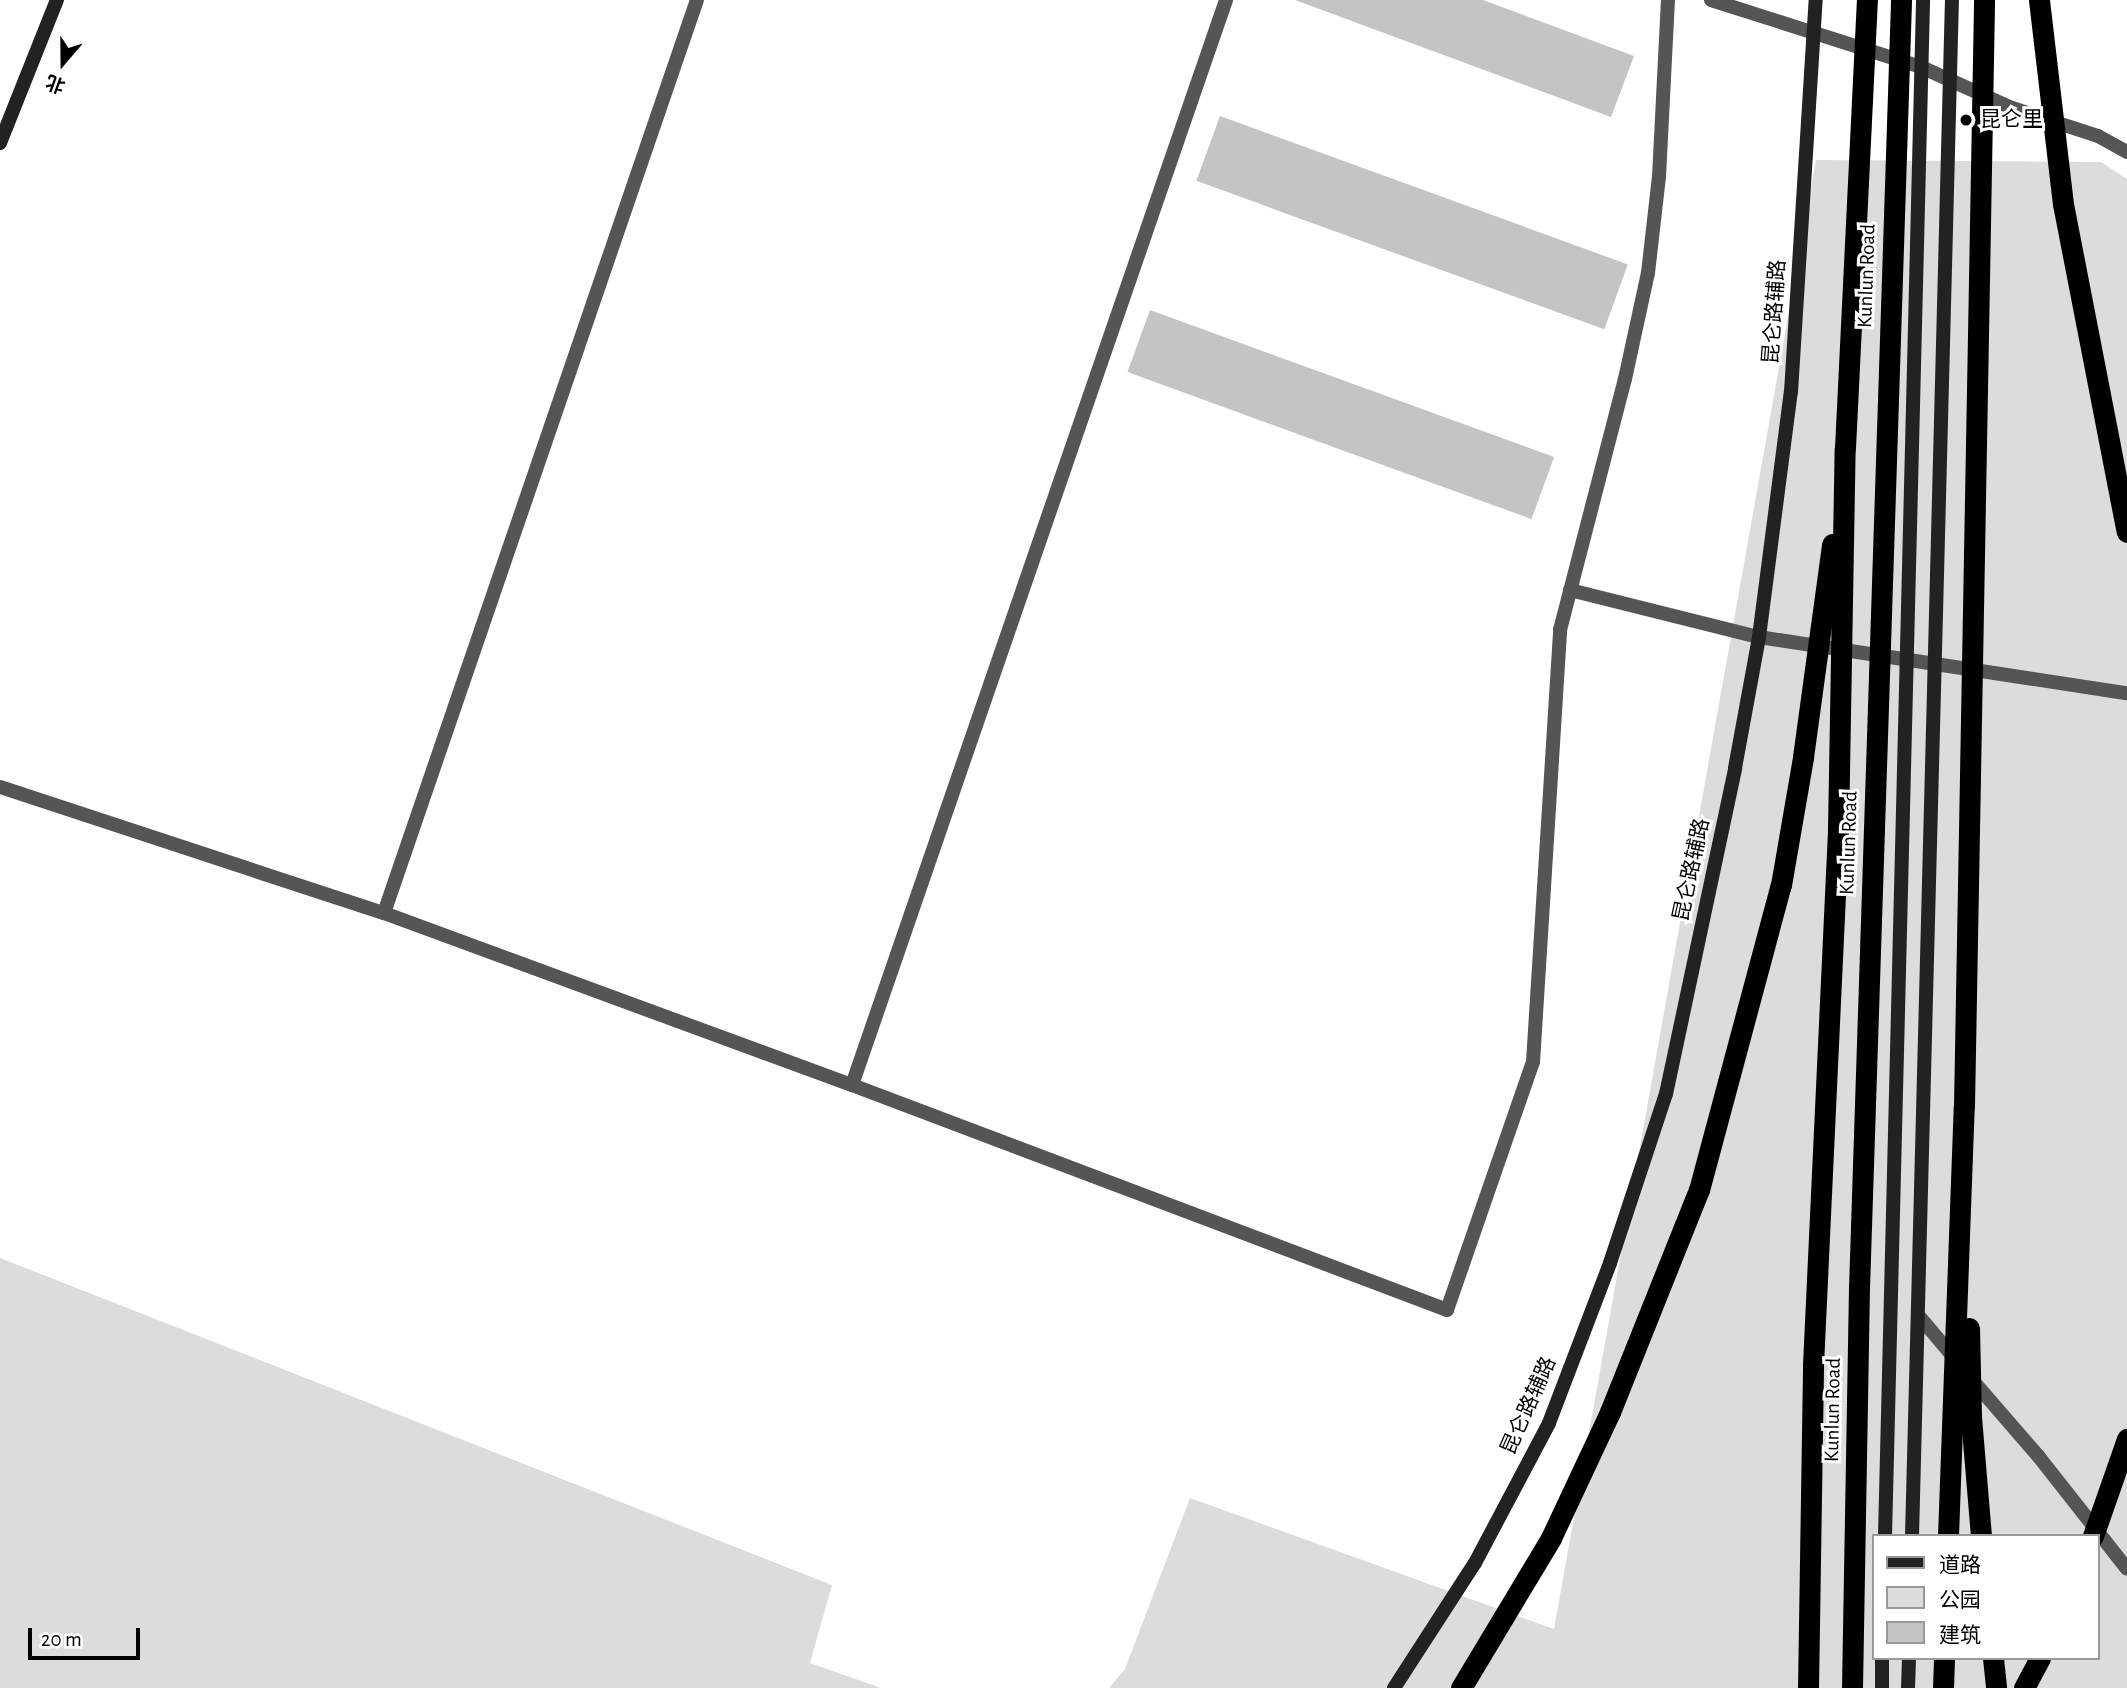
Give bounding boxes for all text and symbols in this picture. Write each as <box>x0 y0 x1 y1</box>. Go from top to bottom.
north arrow <box>28 28 98 98</box>
text: 北 <box>43 71 68 95</box>
place label: 昆仑里 <box>1980 107 2043 133</box>
marker: 昆仑里 <box>1958 112 1974 128</box>
street label: Kunlun Road <box>1853 223 1881 329</box>
street label: 昆仑路辅路 <box>1759 259 1791 365</box>
street label: Kunlun Road <box>1835 790 1863 896</box>
street label: 昆仑路辅路 <box>1669 816 1715 924</box>
street label: 昆仑路辅路 <box>1496 1353 1562 1459</box>
street label: Kunlun Road <box>1819 1358 1847 1462</box>
legend <box>1871 1534 2099 1660</box>
text: 道路 <box>1939 1555 1981 1576</box>
text: 公园 <box>1939 1590 1981 1611</box>
scale bar <box>32 1614 144 1658</box>
text: 建筑 <box>1939 1625 1981 1646</box>
text: 20 m <box>41 1629 82 1650</box>

